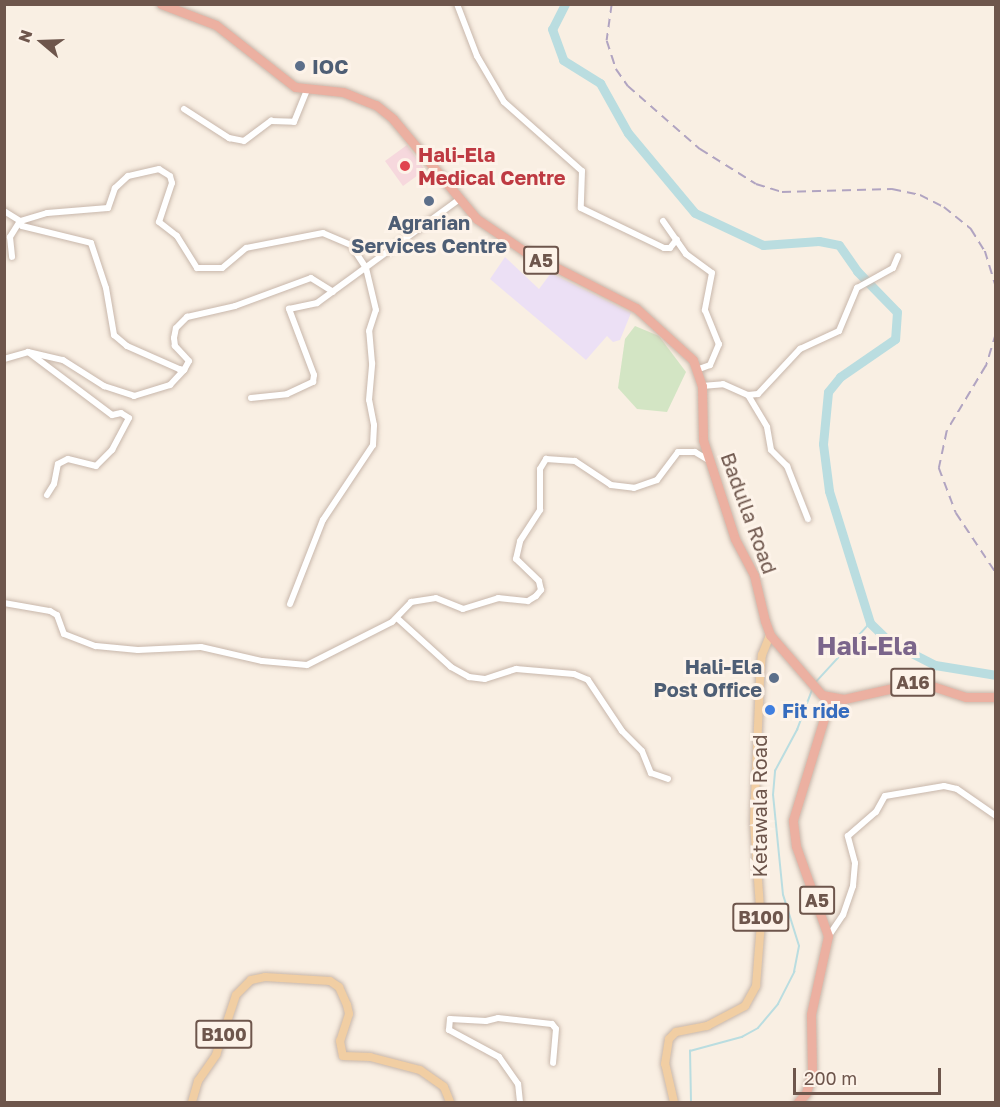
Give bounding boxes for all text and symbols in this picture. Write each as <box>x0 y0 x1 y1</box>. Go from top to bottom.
north arrow <box>12 12 72 72</box>
text: N <box>14 27 36 45</box>
place label: IOC <box>312 54 348 78</box>
marker: IOC <box>293 59 307 73</box>
place label: Hali-Ela Medical Centre <box>418 142 566 189</box>
marker: Hali-Ela Medical Centre <box>396 157 414 175</box>
marker: Agrarian Services Centre <box>422 194 436 208</box>
place label: Agrarian Services Centre <box>351 210 507 257</box>
road number: A5 <box>523 245 559 275</box>
street label: Badulla Road <box>716 449 782 577</box>
district label: Hali-Ela <box>817 630 917 662</box>
place label: Hali-Ela Post Office <box>654 654 762 701</box>
road number: A16 <box>889 667 937 697</box>
marker: Hali-Ela Post Office <box>767 671 781 685</box>
place label: Fit ride <box>782 698 850 722</box>
marker: Fit ride <box>763 703 777 717</box>
street label: Ketawala Road <box>747 735 771 877</box>
road number: A5 <box>799 885 835 915</box>
road number: B100 <box>731 902 791 932</box>
road number: B100 <box>194 1019 254 1049</box>
scale bar <box>796 1056 944 1094</box>
text: 200 m <box>804 1067 857 1089</box>

